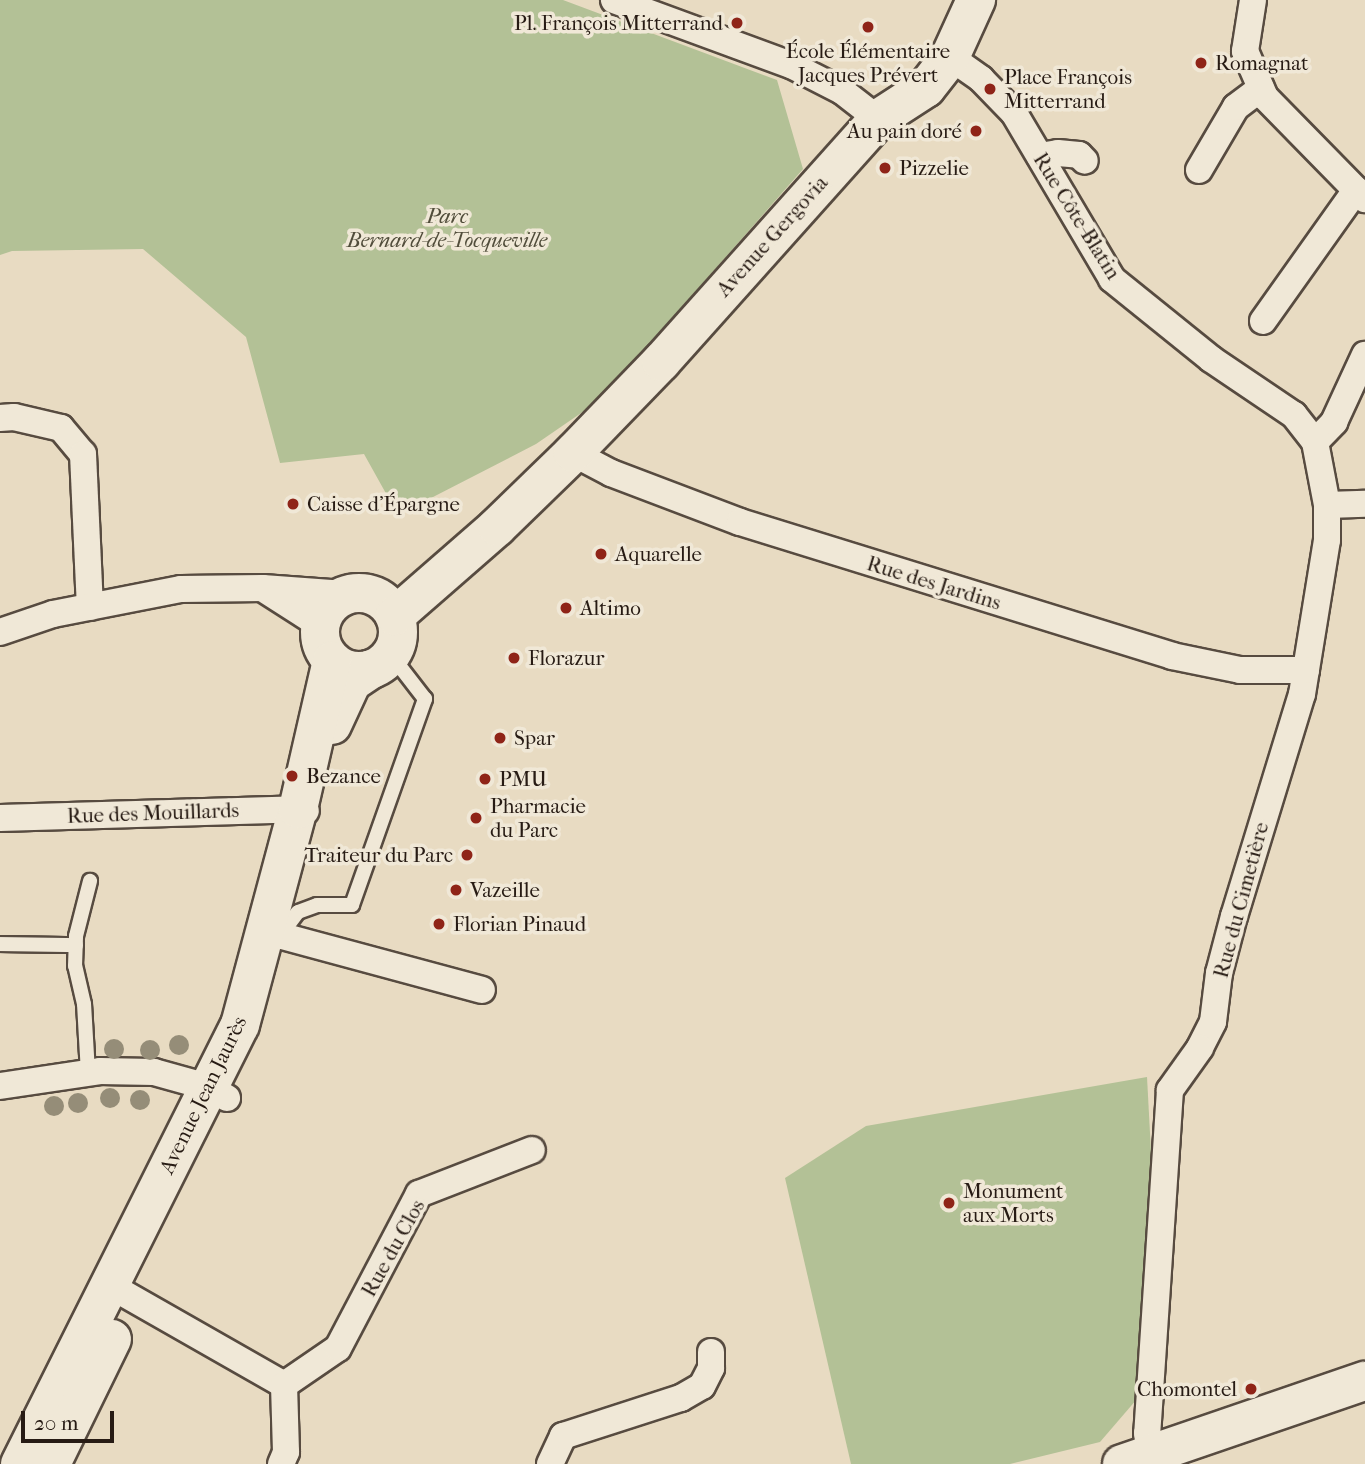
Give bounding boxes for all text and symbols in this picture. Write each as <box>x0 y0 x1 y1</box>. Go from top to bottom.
place label: Pl. François Mitterrand <box>514 10 723 36</box>
marker: Pl. François Mitterrand <box>729 15 745 31</box>
marker: École Élémentaire Jacques Prévert <box>860 19 876 35</box>
place label: École Élémentaire Jacques Prévert <box>786 38 950 88</box>
place label: Romagnat <box>1215 50 1308 76</box>
marker: Romagnat <box>1193 55 1209 71</box>
place label: Place François Mitterrand <box>1004 64 1132 114</box>
marker: Place François Mitterrand <box>982 81 998 97</box>
place label: Au pain doré <box>847 118 962 144</box>
marker: Au pain doré <box>968 123 984 139</box>
street label: Rue Côte-Blatin <box>1028 148 1126 284</box>
place label: Pizzelie <box>899 155 969 181</box>
marker: Pizzelie <box>877 160 893 176</box>
street label: Avenue Gergovia <box>711 170 833 302</box>
park label: Parc Bernard-de-Tocqueville <box>347 203 547 253</box>
place label: Caisse d'Épargne <box>307 491 460 517</box>
marker: Caisse d'Épargne <box>285 496 301 512</box>
place label: Aquarelle <box>615 541 702 567</box>
marker: Aquarelle <box>593 546 609 562</box>
street label: Rue des Jardins <box>864 551 1004 615</box>
place label: Altimo <box>580 595 641 621</box>
marker: Altimo <box>558 600 574 616</box>
place label: Florazur <box>528 645 604 671</box>
marker: Florazur <box>506 650 522 666</box>
place label: Spar <box>514 725 555 751</box>
marker: Spar <box>492 730 508 746</box>
place label: Bezance <box>306 763 381 789</box>
place label: PMU <box>499 766 547 792</box>
marker: Bezance <box>284 768 300 784</box>
marker: PMU <box>477 771 493 787</box>
place label: Pharmacie du Parc <box>490 793 586 843</box>
street label: Rue des Mouillards <box>66 797 240 829</box>
marker: Pharmacie du Parc <box>468 810 484 826</box>
street label: Rue du Cimetière <box>1208 819 1274 981</box>
place label: Traiteur du Parc <box>304 842 453 868</box>
marker: Traiteur du Parc <box>459 847 475 863</box>
place label: Vazeille <box>470 877 540 903</box>
marker: Vazeille <box>448 882 464 898</box>
place label: Florian Pinaud <box>453 911 586 937</box>
marker: Florian Pinaud <box>431 916 447 932</box>
street label: Avenue Jean Jaurès <box>154 1012 252 1178</box>
place label: Monument aux Morts <box>963 1178 1064 1228</box>
street label: Rue du Clos <box>356 1195 430 1301</box>
marker: Monument aux Morts <box>941 1195 957 1211</box>
place label: Chomontel <box>1137 1376 1237 1402</box>
marker: Chomontel <box>1243 1381 1259 1397</box>
scale bar <box>24 1398 117 1442</box>
text: 20 m <box>34 1411 78 1435</box>

